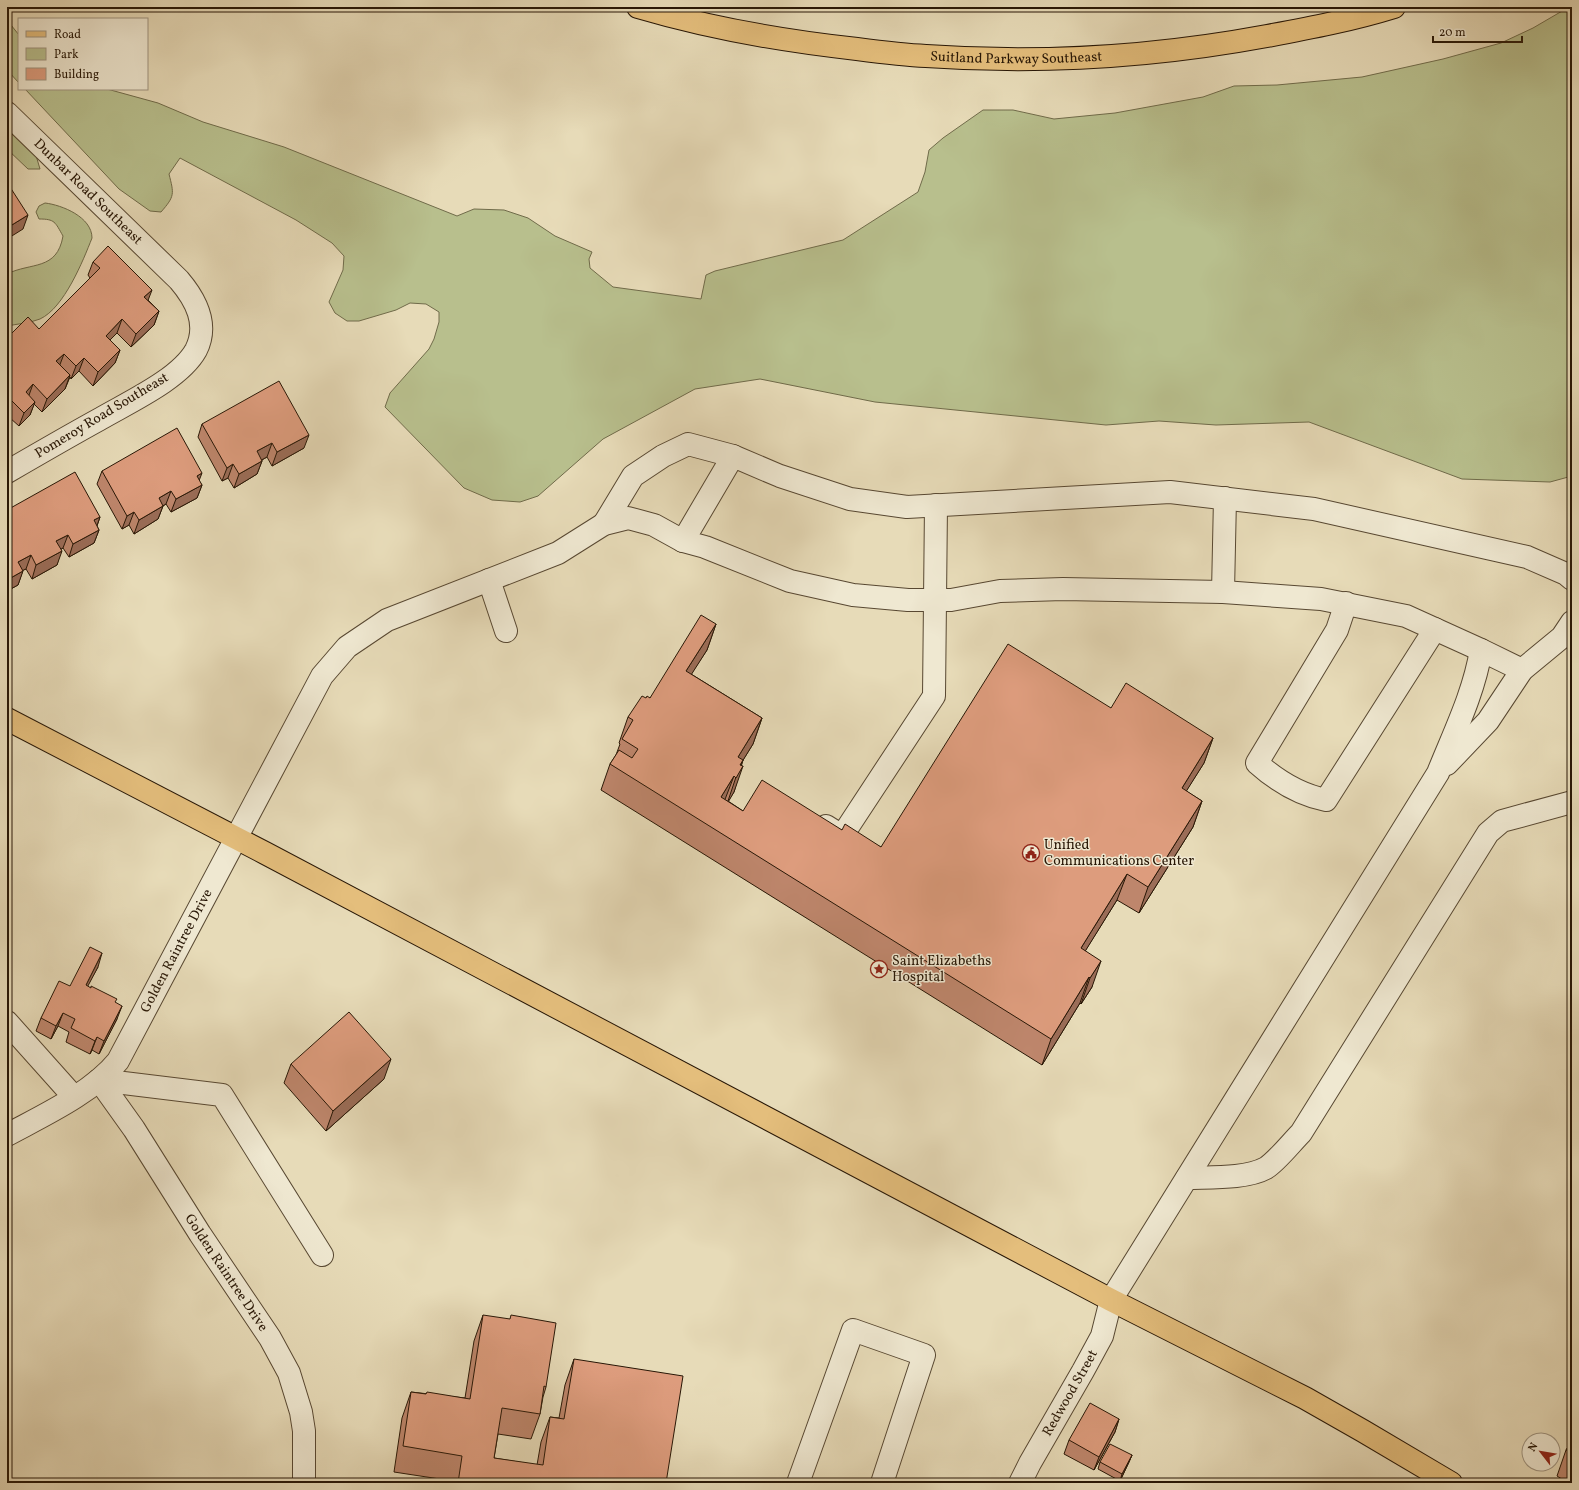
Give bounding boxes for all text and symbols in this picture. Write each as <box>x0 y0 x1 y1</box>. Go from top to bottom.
legend <box>18 18 148 90</box>
scale bar <box>1433 18 1522 44</box>
text: 20 m <box>1439 25 1466 41</box>
text: Road <box>54 27 81 43</box>
text: Park <box>54 47 79 63</box>
street label: Suitland Parkway Southeast <box>930 47 1103 69</box>
text: Building <box>54 67 99 83</box>
street label: Dunbar Road Southeast <box>29 134 147 249</box>
street label: Pomeroy Road Southeast <box>32 368 172 463</box>
place label: Unified Communications Center <box>1044 836 1194 871</box>
public building icon: Unified Communications Center <box>1021 843 1041 863</box>
street label: Golden Raintree Drive <box>136 885 217 1016</box>
place label: Saint Elizabeths Hospital <box>892 952 991 987</box>
place icon: Saint Elizabeths Hospital <box>869 959 889 979</box>
street label: Golden Raintree Drive <box>180 1210 273 1336</box>
street label: Redwood Street <box>1038 1346 1102 1440</box>
north arrow <box>1521 1432 1561 1472</box>
text: N <box>1525 1440 1542 1455</box>

